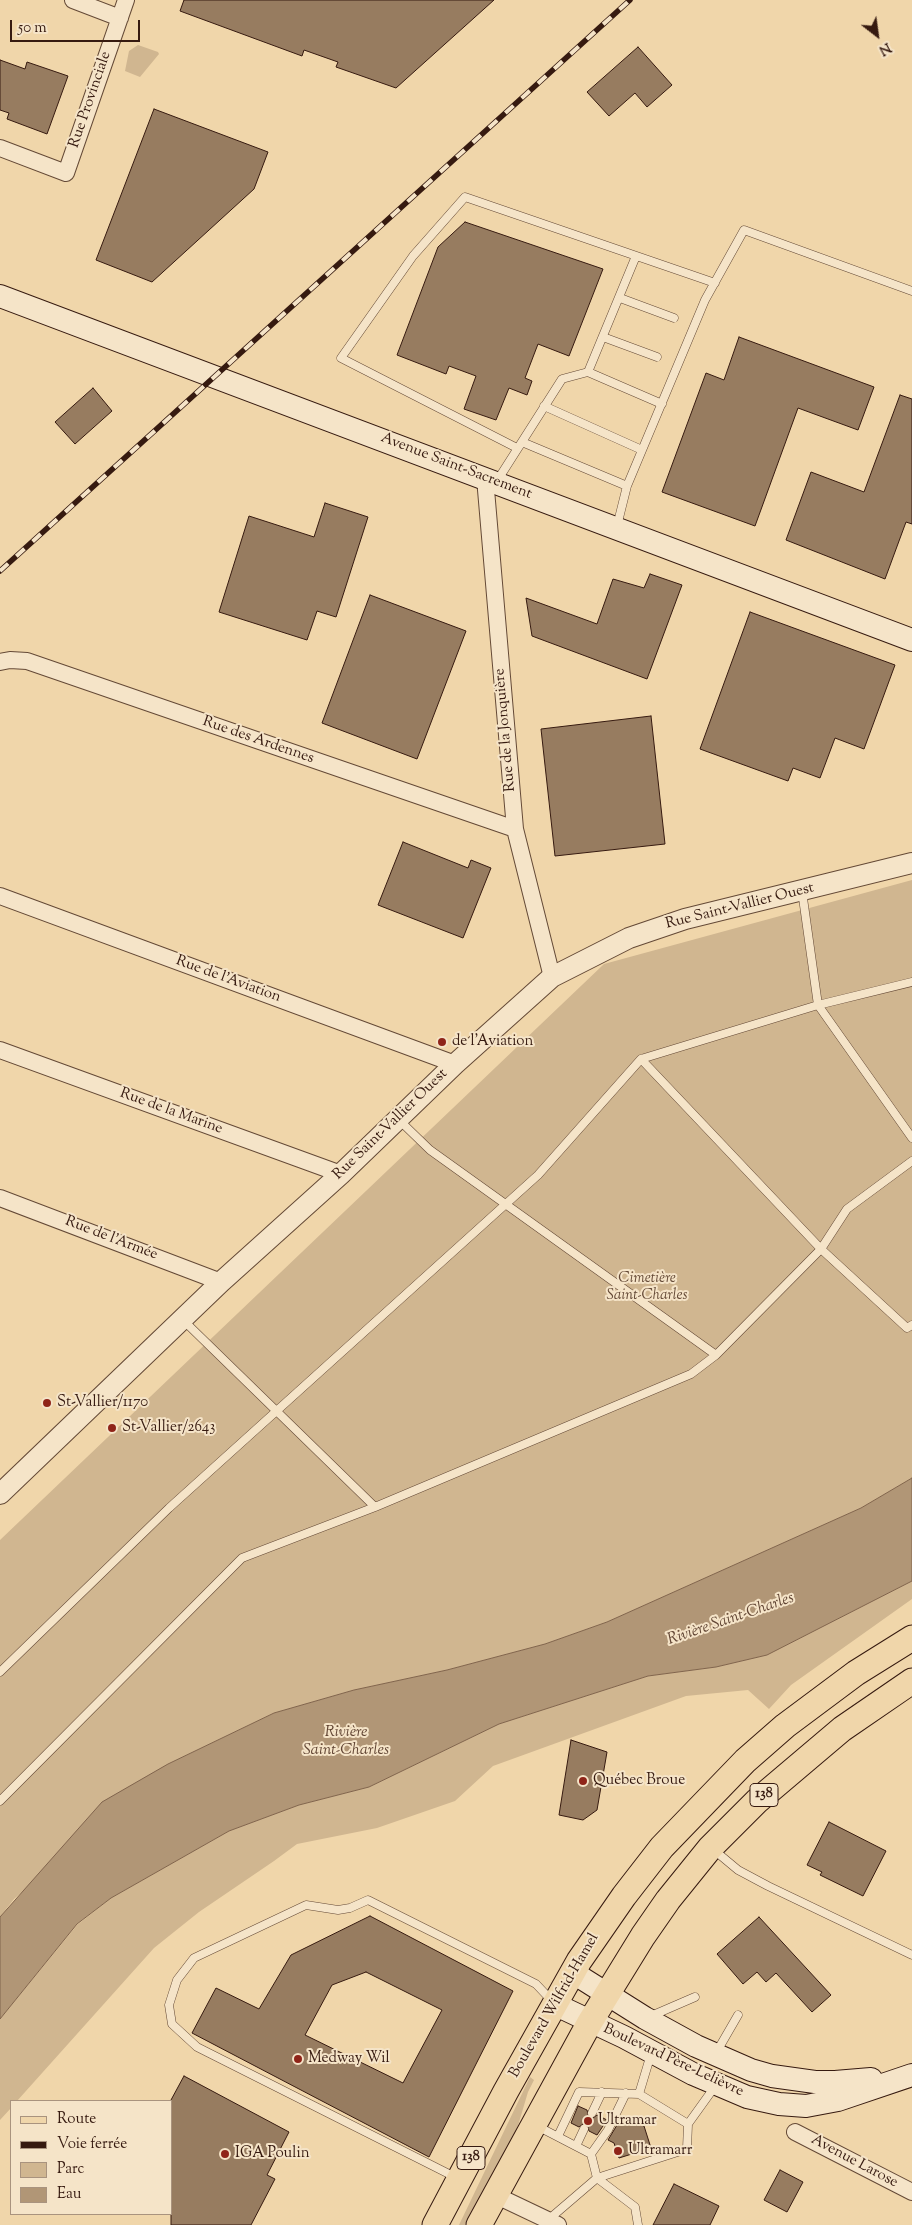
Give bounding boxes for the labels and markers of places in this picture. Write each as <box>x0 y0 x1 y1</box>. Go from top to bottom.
place label: de l'Aviation <box>452 1033 533 1051</box>
marker: de l'Aviation <box>436 1036 448 1048</box>
place label: St-Vallier/1170 <box>57 1394 148 1412</box>
marker: St-Vallier/1170 <box>41 1397 53 1409</box>
place label: St-Vallier/2643 <box>122 1419 215 1437</box>
marker: St-Vallier/2643 <box>106 1422 118 1434</box>
place label: Québec Broue <box>593 1772 685 1790</box>
marker: Québec Broue <box>577 1775 589 1787</box>
place label: Medway Wil <box>308 2050 390 2068</box>
marker: Medway Wil <box>292 2053 304 2065</box>
place label: Ultramar <box>598 2112 657 2130</box>
marker: Ultramar <box>582 2115 594 2127</box>
place label: Ultramarr <box>628 2142 692 2160</box>
place label: IGA Poulin <box>235 2145 310 2163</box>
marker: Ultramarr <box>612 2145 624 2157</box>
marker: IGA Poulin <box>219 2148 231 2160</box>

